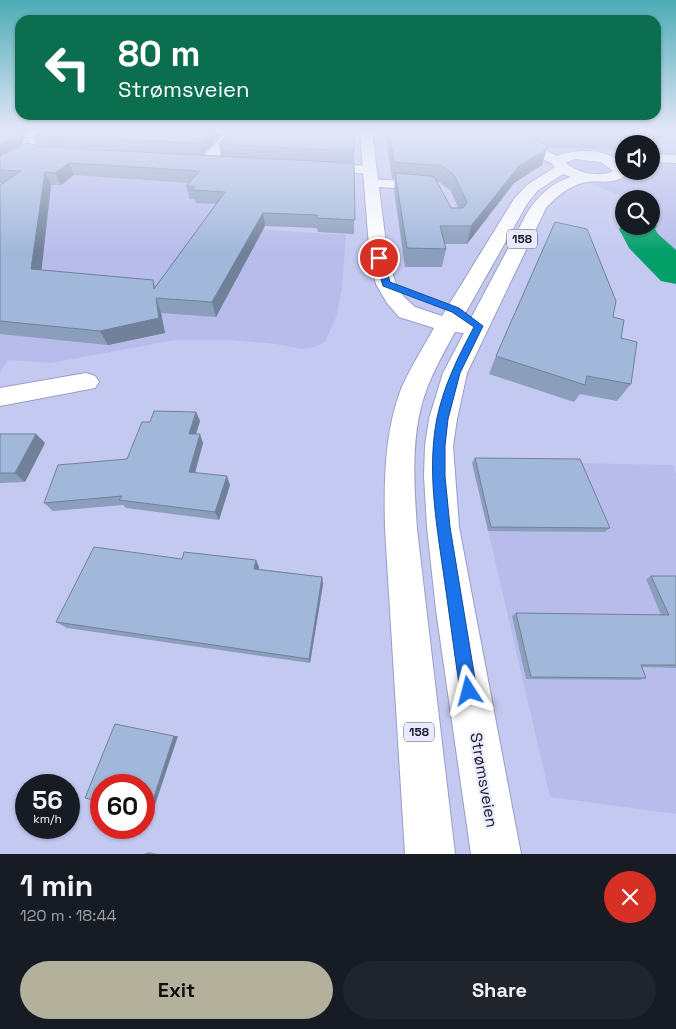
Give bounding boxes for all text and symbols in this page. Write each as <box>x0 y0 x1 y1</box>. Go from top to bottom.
text: 80 m <box>118 32 200 76</box>
icon: left <box>35 35 100 100</box>
text: Strømsveien <box>118 75 250 103</box>
map controls <box>615 135 660 235</box>
button: sound <box>615 135 660 180</box>
button: search <box>615 190 660 235</box>
road number: 158 <box>507 230 537 248</box>
pin <box>358 237 400 279</box>
icon: arrive <box>365 244 393 272</box>
position arrow <box>442 664 494 716</box>
road number: 158 <box>404 722 434 742</box>
street label: Strømsveien <box>465 731 503 829</box>
speed limit sign: 60 <box>90 774 155 839</box>
text: 56 <box>32 784 63 816</box>
text: km/h <box>33 811 62 827</box>
text: 1 min <box>20 866 93 905</box>
button: close <box>604 871 656 923</box>
text: 120 m · 18:44 <box>20 905 116 926</box>
button: Exit <box>20 961 333 1019</box>
button: Share <box>343 961 656 1019</box>

